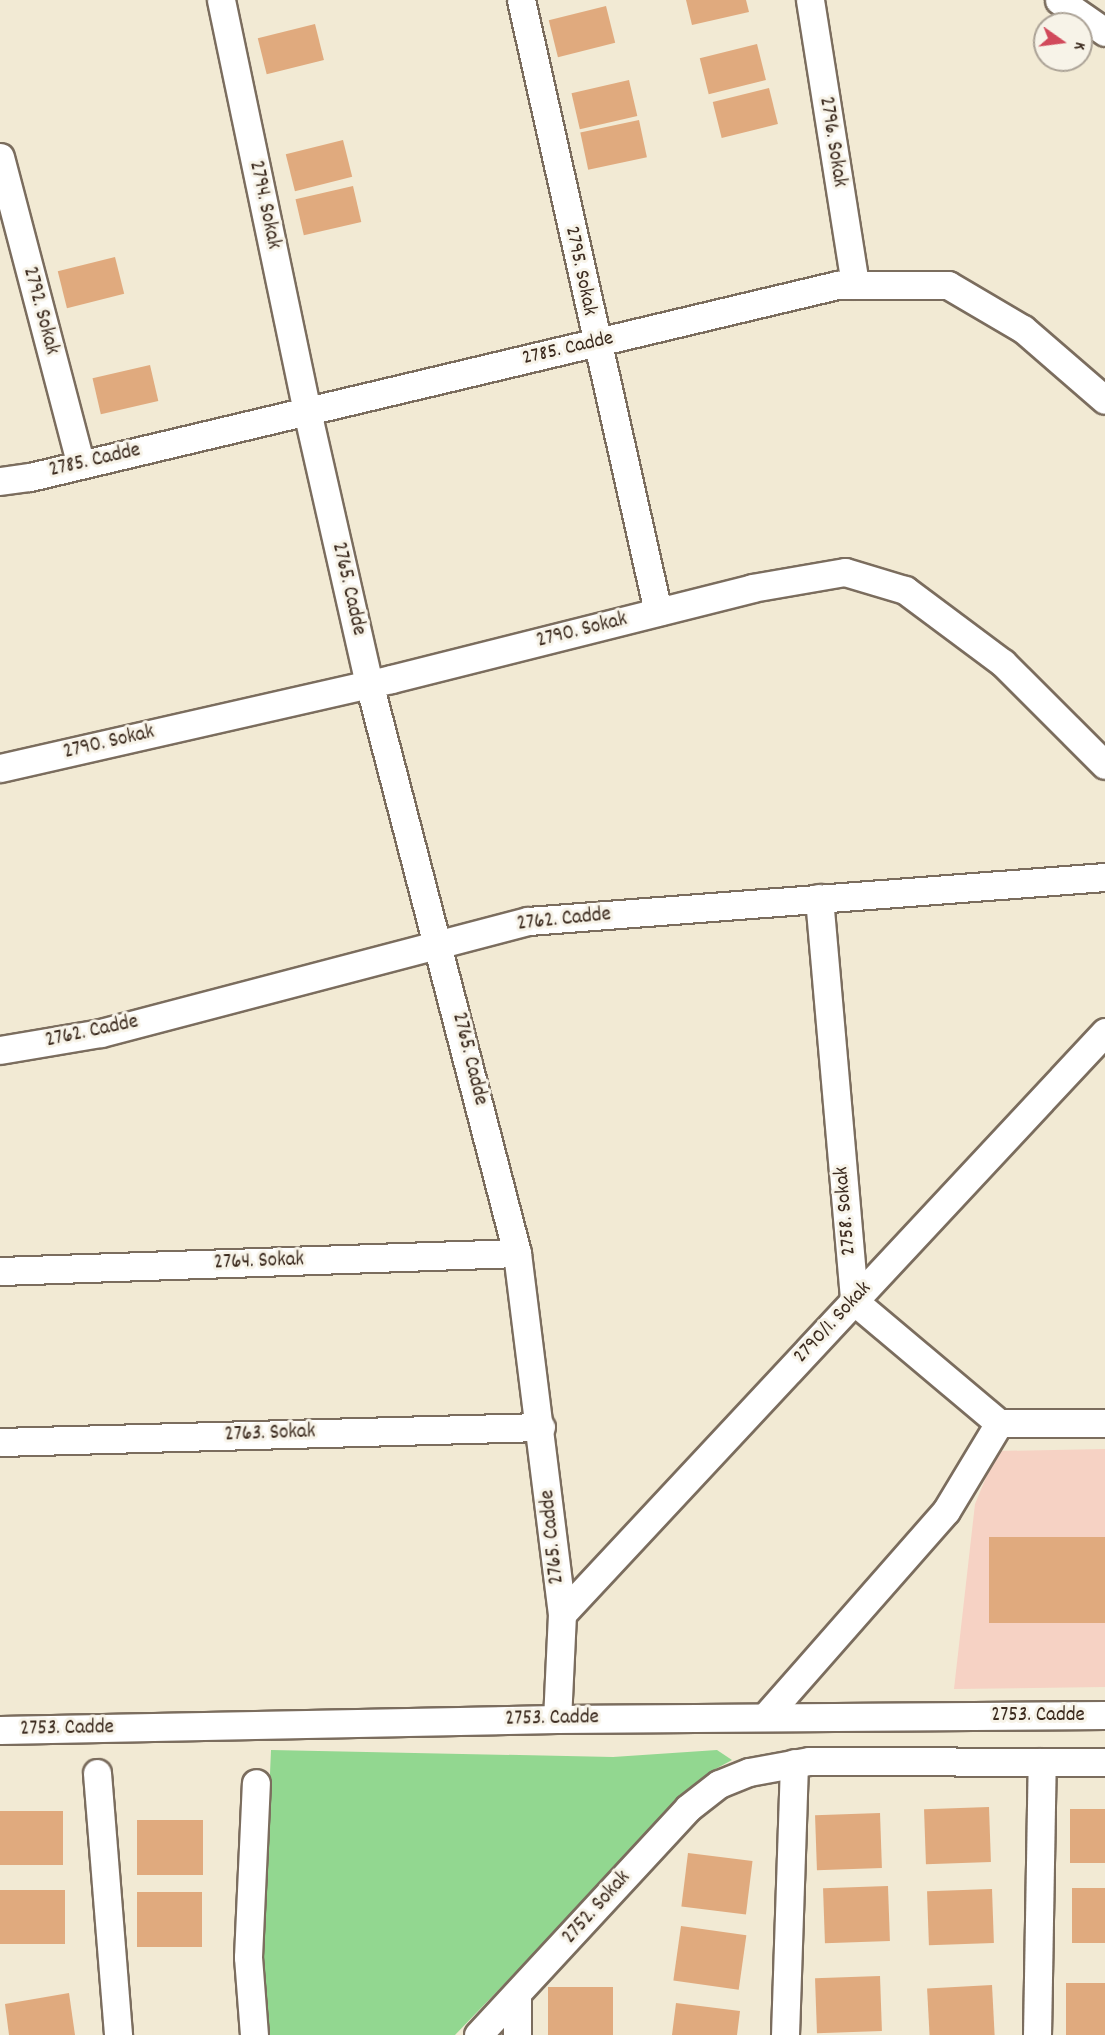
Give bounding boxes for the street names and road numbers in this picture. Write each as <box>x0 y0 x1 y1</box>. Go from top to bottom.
street label: 2796. Sokak <box>812 95 852 189</box>
street label: 2794. Sokak <box>242 159 286 251</box>
street label: 2795. Sokak <box>558 224 602 318</box>
street label: 2792. Sokak <box>16 264 64 358</box>
street label: 2785. Cadde <box>520 326 616 372</box>
street label: 2785. Cadde <box>47 438 143 484</box>
street label: 2765. Cadde <box>325 540 371 638</box>
street label: 2790. Sokak <box>534 608 630 654</box>
street label: 2790. Sokak <box>61 720 157 766</box>
street label: 2762. Cadde <box>516 903 612 937</box>
street label: 2762. Cadde <box>43 1010 141 1054</box>
street label: 2765. Cadde <box>445 1010 493 1108</box>
street label: 2758. Sokak <box>830 1165 862 1257</box>
street label: 2764. Sokak <box>213 1248 305 1276</box>
street label: 2790/1. Sokak <box>789 1277 877 1369</box>
street label: 2763. Sokak <box>224 1420 316 1448</box>
street label: 2765. Cadde <box>536 1489 570 1585</box>
street label: 2753. Cadde <box>991 1703 1085 1729</box>
street label: 2753. Cadde <box>505 1706 599 1732</box>
street label: 2753. Cadde <box>20 1716 114 1742</box>
street label: 2752. Sokak <box>557 1866 637 1950</box>

